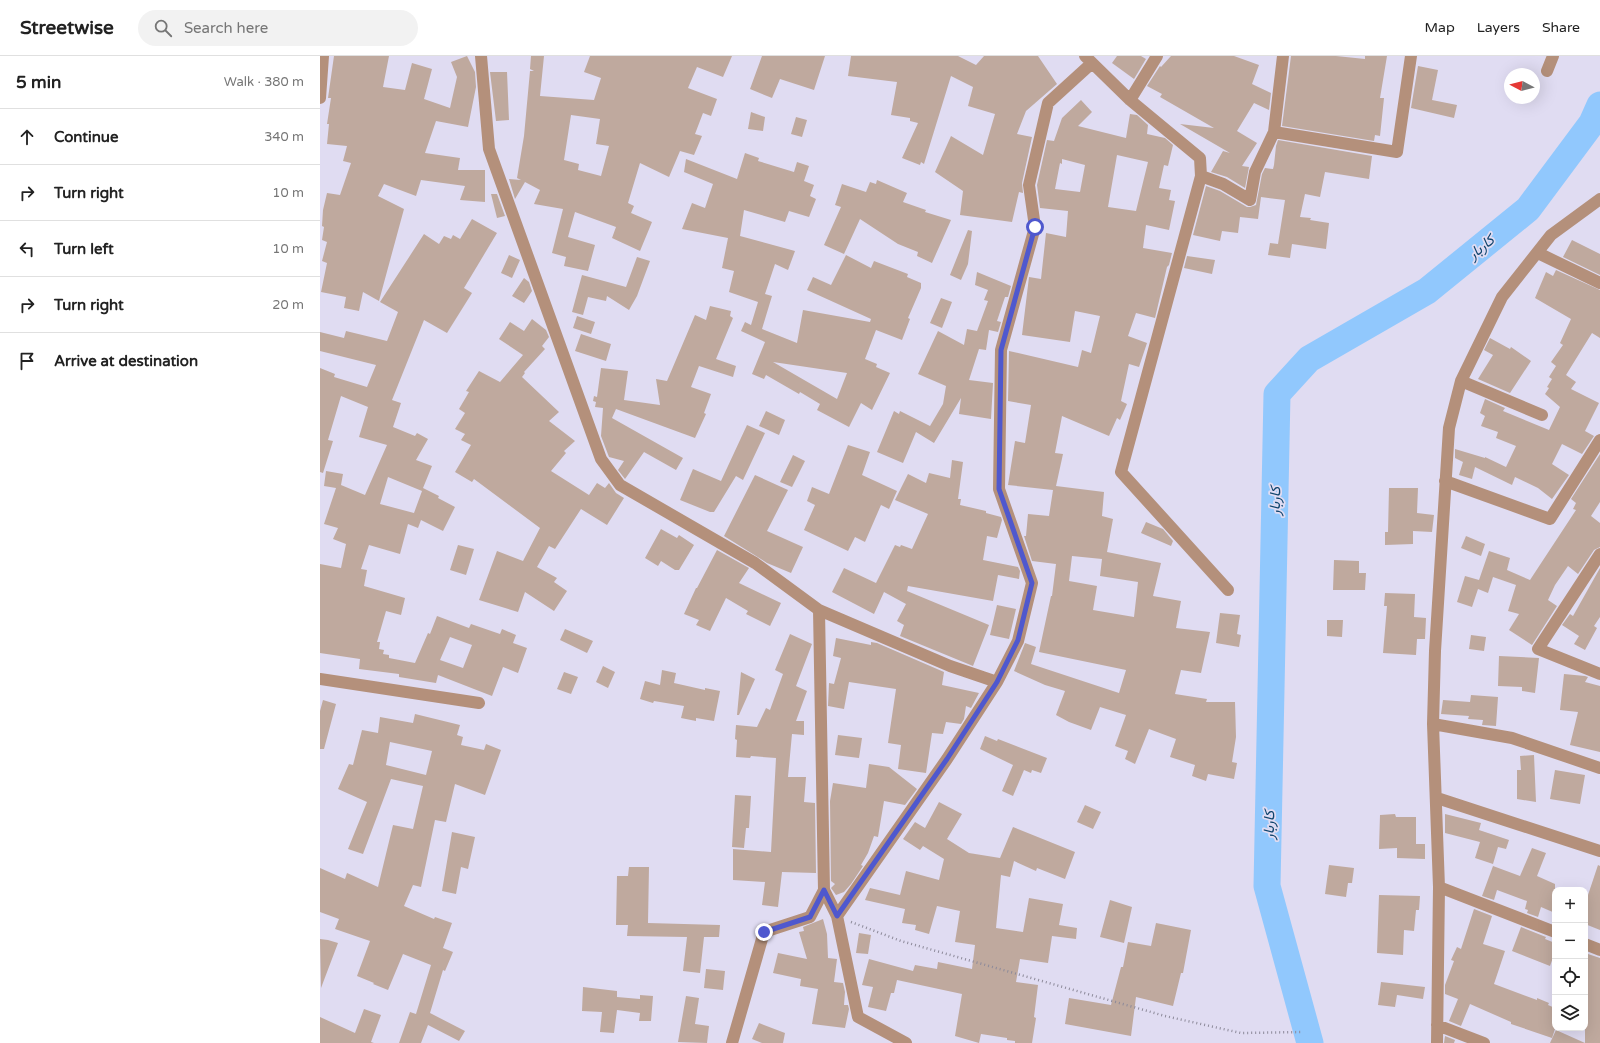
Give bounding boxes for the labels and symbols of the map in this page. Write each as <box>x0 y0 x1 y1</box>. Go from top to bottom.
north arrow <box>1504 68 1540 104</box>
route start <box>1026 218 1044 236</box>
water label: کاربار <box>1463 229 1500 264</box>
water label: کاربار <box>1266 484 1284 517</box>
water label: کاربار <box>1260 808 1278 841</box>
route end <box>755 923 773 941</box>

